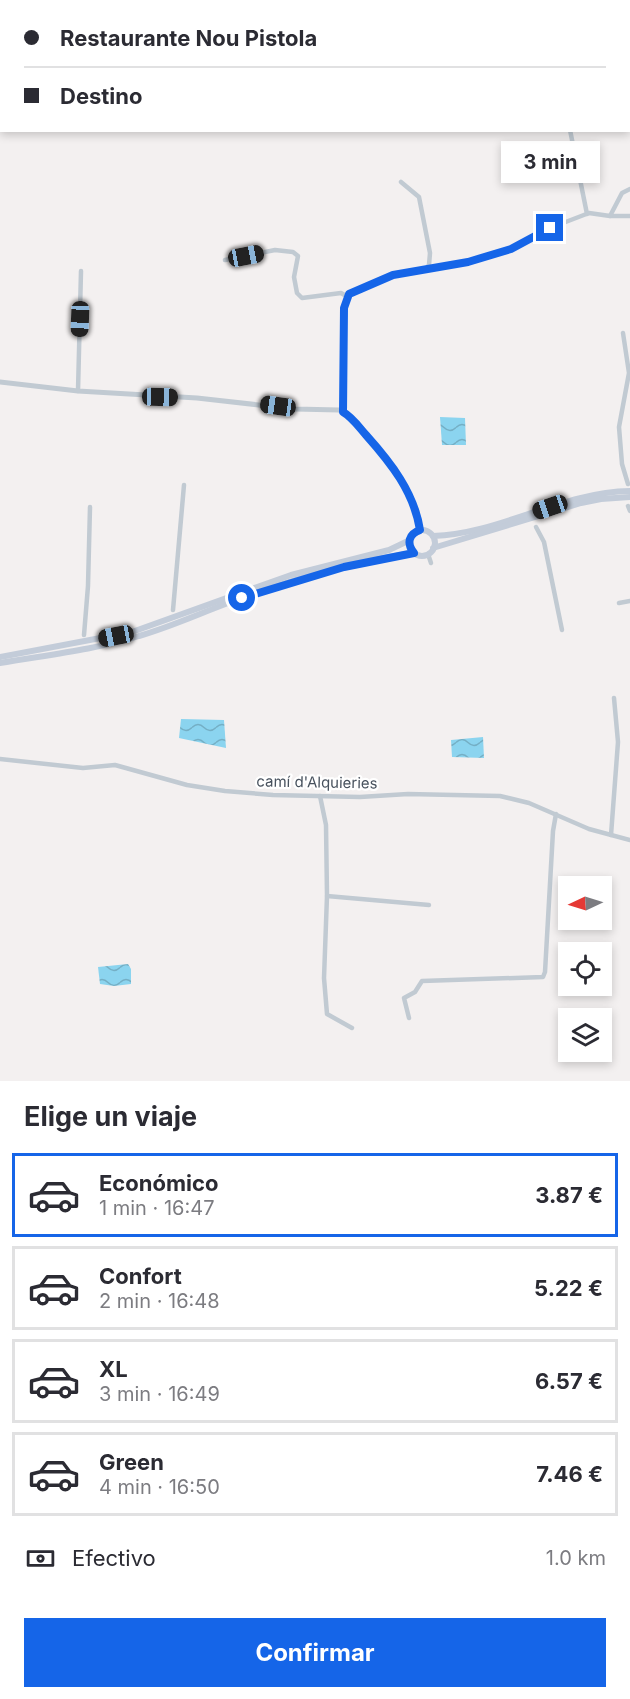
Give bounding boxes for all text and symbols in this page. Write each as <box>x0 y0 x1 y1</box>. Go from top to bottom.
text: Restaurante Nou Pistola <box>60 25 317 51</box>
text: Destino <box>60 83 143 109</box>
callout: 3 min <box>500 141 600 183</box>
text: 3 min <box>524 150 577 174</box>
route end <box>536 214 563 241</box>
car <box>227 244 265 268</box>
car <box>70 301 90 337</box>
car <box>142 388 178 406</box>
car <box>259 395 297 417</box>
car <box>530 493 570 521</box>
route start <box>228 584 255 611</box>
car <box>97 624 135 648</box>
street label: camí d'Alquieries <box>256 771 378 793</box>
north arrow <box>558 876 612 930</box>
map controls <box>558 876 612 1062</box>
button: locate <box>558 942 612 996</box>
button: layers <box>558 1008 612 1062</box>
text: Elige un viaje <box>24 1100 197 1133</box>
icon: car <box>27 1168 81 1222</box>
text: Económico <box>99 1170 218 1196</box>
text: 3.87 € <box>535 1182 603 1208</box>
text: 1 min · 16:47 <box>99 1196 215 1220</box>
icon: car <box>27 1261 81 1315</box>
text: Confort <box>99 1263 182 1289</box>
text: 5.22 € <box>534 1275 603 1301</box>
text: 2 min · 16:48 <box>99 1289 220 1313</box>
icon: car <box>27 1354 81 1408</box>
text: XL <box>99 1356 128 1382</box>
text: 6.57 € <box>535 1368 603 1394</box>
text: 3 min · 16:49 <box>99 1382 220 1406</box>
icon: car <box>27 1447 81 1501</box>
text: Green <box>99 1449 164 1475</box>
text: 7.46 € <box>536 1461 603 1487</box>
text: 4 min · 16:50 <box>99 1475 220 1499</box>
icon: cash <box>24 1542 57 1575</box>
text: Efectivo <box>72 1545 156 1571</box>
text: 1.0 km <box>546 1546 606 1570</box>
button: Confirmar <box>24 1618 606 1687</box>

